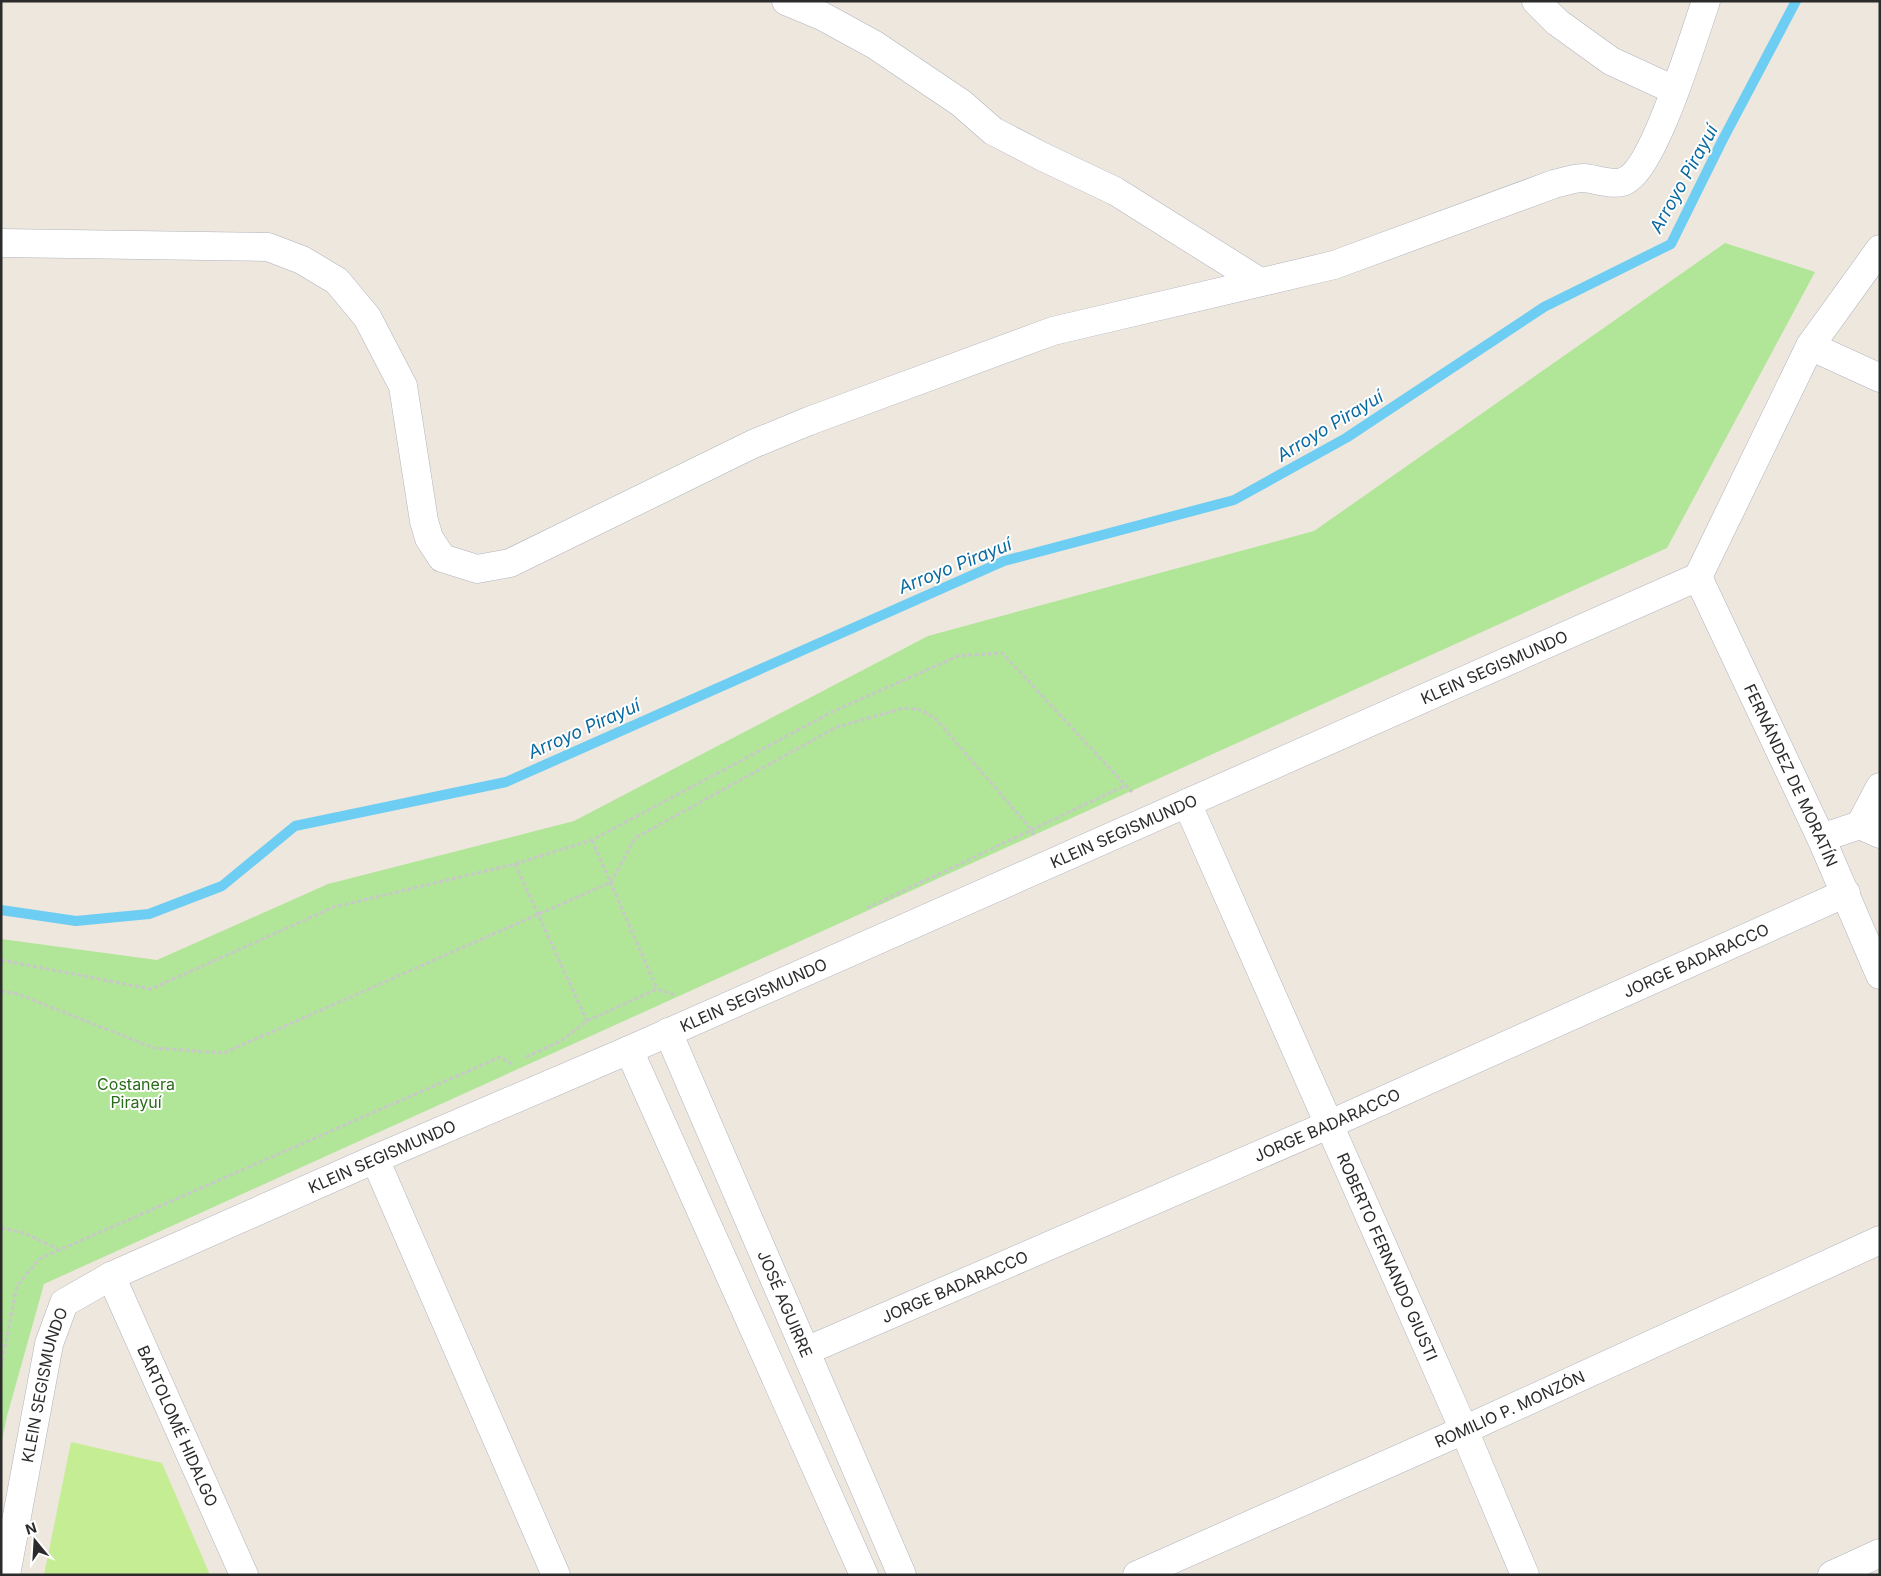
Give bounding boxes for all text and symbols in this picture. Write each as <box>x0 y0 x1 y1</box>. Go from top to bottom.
water label: Arroyo Pirayuí <box>1645 120 1723 237</box>
water label: Arroyo Pirayuí <box>1272 385 1388 466</box>
water label: Arroyo Pirayuí <box>894 533 1016 598</box>
street label: KLEIN SEGISMUNDO <box>1417 626 1571 709</box>
street label: FERNÁNDEZ DE MORATÍN <box>1740 681 1842 870</box>
water label: Arroyo Pirayuí <box>524 694 645 763</box>
street label: KLEIN SEGISMUNDO <box>1047 790 1200 872</box>
street label: JORGE BADARACCO <box>1620 919 1772 1002</box>
street label: KLEIN SEGISMUNDO <box>677 954 830 1036</box>
park label: Costanera Pirayuí <box>97 1074 175 1112</box>
street label: JORGE BADARACCO <box>1251 1084 1403 1166</box>
street label: KLEIN SEGISMUNDO <box>305 1116 459 1197</box>
street label: ROBERTO FERNANDO GIUSTI <box>1333 1150 1442 1364</box>
street label: JORGE BADARACCO <box>878 1246 1031 1327</box>
street label: JOSÉ AGUIRRE <box>753 1247 817 1360</box>
street label: KLEIN SEGISMUNDO <box>17 1304 72 1464</box>
street label: BARTOLOMÉ HIDALGO <box>133 1342 222 1510</box>
street label: ROMILIO P. MONZÓN <box>1432 1366 1588 1452</box>
north arrow <box>10 1516 60 1566</box>
text: N <box>23 1518 39 1538</box>

